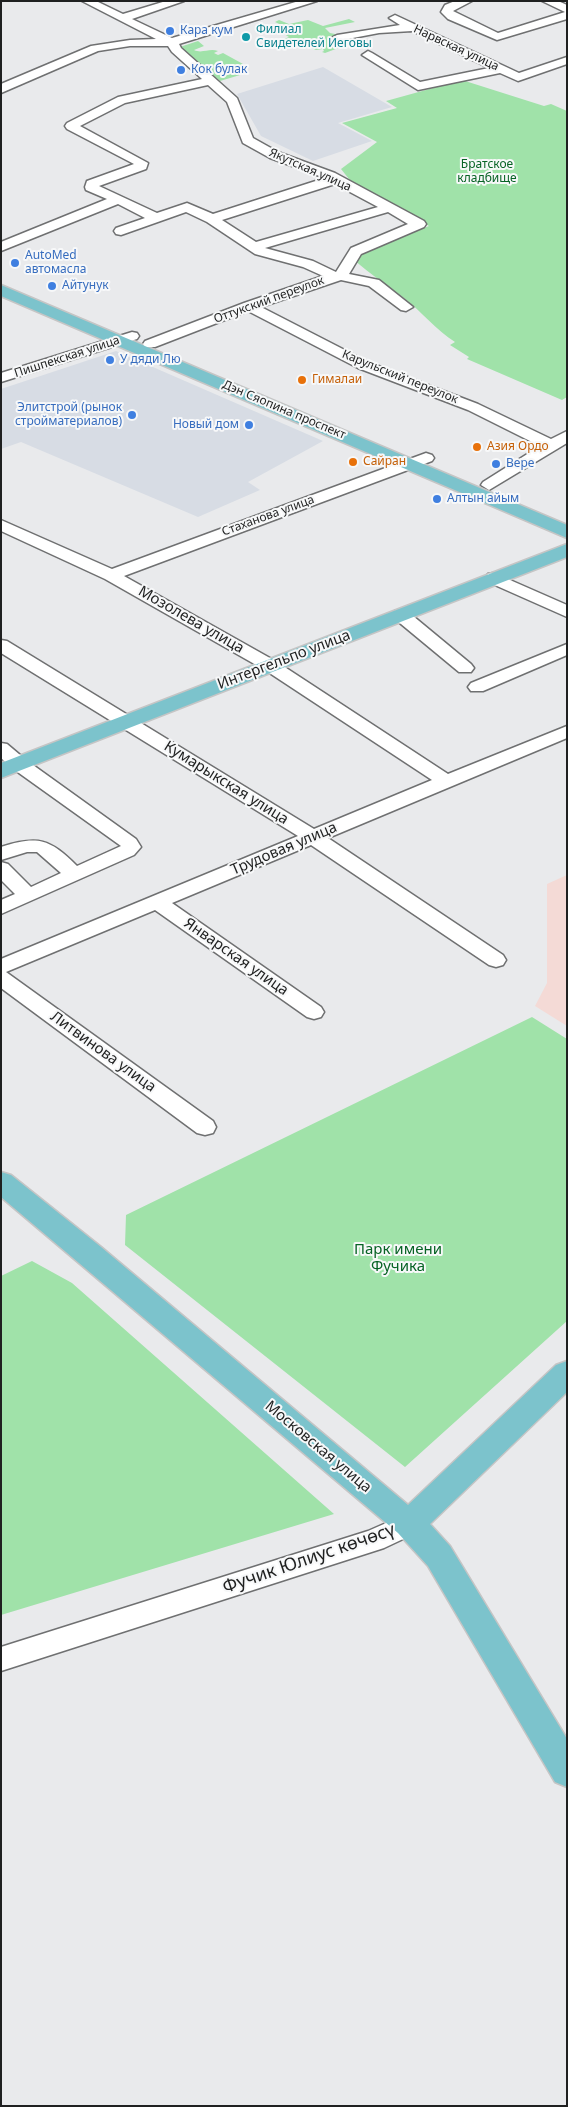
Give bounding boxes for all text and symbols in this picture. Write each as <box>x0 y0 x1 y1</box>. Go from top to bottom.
street label: Нарвская улица <box>411 22 501 74</box>
place label: Филиал Свидетелей Иеговы <box>256 23 372 51</box>
place label: Кара кум <box>180 24 233 38</box>
marker: Кара кум <box>164 25 176 37</box>
marker: Филиал Свидетелей Иеговы <box>240 31 252 43</box>
place label: Кок булак <box>191 63 247 77</box>
marker: Кок булак <box>175 64 187 76</box>
street label: Якутская улица <box>267 145 353 195</box>
park label: Братское кладбище <box>457 158 517 186</box>
place label: AutoMed автомасла <box>25 249 86 277</box>
marker: AutoMed автомасла <box>9 257 21 269</box>
street label: Оттукский переулок <box>212 273 326 327</box>
place label: Айтунук <box>62 279 109 293</box>
marker: Айтунук <box>46 280 58 292</box>
street label: Пишпекская улица <box>13 333 121 381</box>
street label: Карульский переулок <box>340 347 460 407</box>
place label: У дяди Лю <box>120 353 181 367</box>
marker: У дяди Лю <box>104 354 116 366</box>
place label: Гималаи <box>312 373 362 387</box>
marker: Гималаи <box>296 374 308 386</box>
street label: Дэн Сяопина проспект <box>220 378 348 442</box>
place label: Элитстрой (рынок стройматериалов) <box>15 401 122 429</box>
marker: Элитстрой (рынок стройматериалов) <box>126 409 138 421</box>
place label: Новый дом <box>173 418 239 432</box>
marker: Новый дом <box>243 419 255 431</box>
place label: Азия Ордо <box>487 440 549 454</box>
marker: Азия Ордо <box>471 441 483 453</box>
place label: Сайран <box>363 455 406 469</box>
marker: Сайран <box>347 456 359 468</box>
place label: Вере <box>506 457 534 471</box>
marker: Вере <box>490 458 502 470</box>
place label: Алтын айым <box>447 492 519 506</box>
street label: Стаханова улица <box>220 493 316 539</box>
marker: Алтын айым <box>431 493 443 505</box>
street label: Мозолева улица <box>135 582 247 658</box>
street label: Интергельпо улица <box>215 626 353 694</box>
street label: Кумарыкская улица <box>160 737 292 829</box>
street label: Трудовая улица <box>228 819 340 879</box>
street label: Январская улица <box>180 914 292 1000</box>
street label: Литвинова улица <box>47 1008 159 1096</box>
park label: Парк имени Фучика <box>354 1241 442 1276</box>
street label: Московская улица <box>261 1397 375 1497</box>
street label: Фучик Юлиус көчөсү <box>220 1519 398 1599</box>

